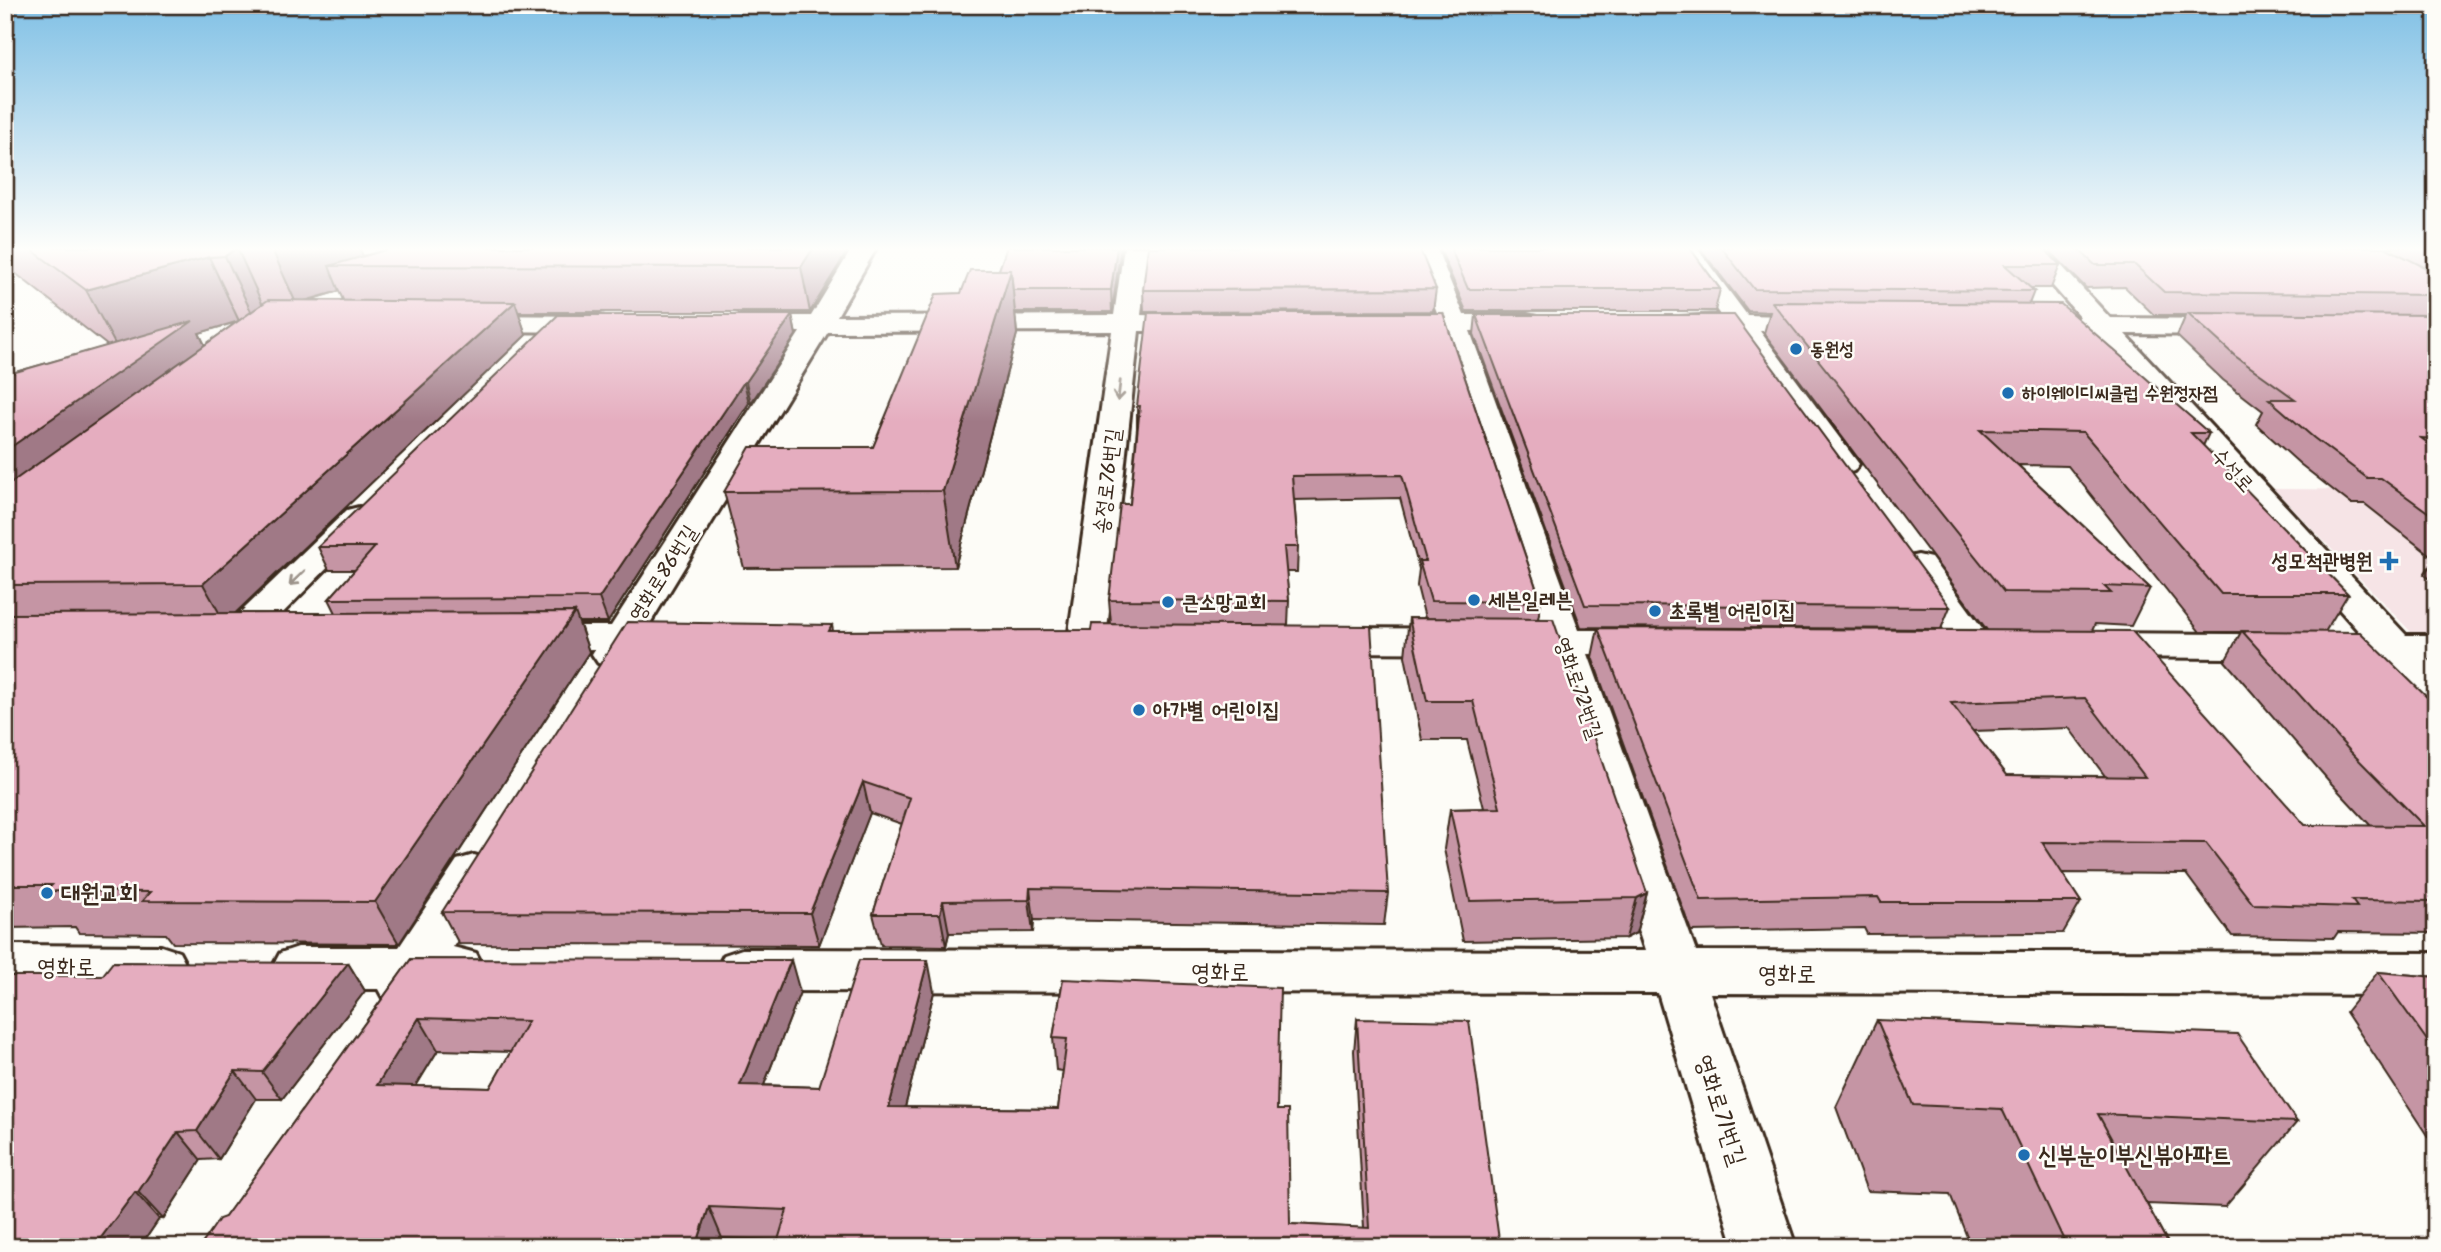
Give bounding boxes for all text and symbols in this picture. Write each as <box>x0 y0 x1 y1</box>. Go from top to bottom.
place label: 동원성 <box>1810 336 1853 365</box>
marker: 동원성 <box>1788 341 1804 357</box>
one-way arrow <box>1112 379 1125 402</box>
place label: 하이웨이디씨클럽 수원정자점 <box>2022 380 2218 409</box>
marker: 하이웨이디씨클럽 수원정자점 <box>2000 385 2016 401</box>
street label: 송정로76번길 <box>1086 427 1131 536</box>
street label: 수성로 <box>2203 441 2261 501</box>
street label: 영화로86번길 <box>621 519 707 629</box>
place label: 성모척관병원 <box>2272 546 2373 579</box>
marker: 성모척관병원 <box>2379 551 2399 571</box>
one-way arrow <box>289 569 306 586</box>
place label: 세븐일레븐 <box>1488 585 1573 618</box>
place label: 큰소망교회 <box>1182 587 1267 620</box>
marker: 세븐일레븐 <box>1466 592 1482 608</box>
marker: 큰소망교회 <box>1160 594 1176 610</box>
place label: 초록별 어린이집 <box>1669 596 1795 629</box>
marker: 초록별 어린이집 <box>1647 603 1663 619</box>
street label: 영화로72번길 <box>1545 633 1611 744</box>
place label: 아가별 어린이집 <box>1153 695 1279 728</box>
marker: 아가별 어린이집 <box>1131 702 1147 718</box>
place label: 대원교회 <box>61 875 138 914</box>
marker: 대원교회 <box>39 885 55 901</box>
street label: 영화로 <box>37 949 95 988</box>
street label: 영화로 <box>1191 954 1249 993</box>
street label: 영화로 <box>1758 956 1816 995</box>
street label: 영화로71번길 <box>1683 1050 1756 1171</box>
place label: 신부눈이부신뷰아파트 <box>2038 1137 2231 1176</box>
marker: 신부눈이부신뷰아파트 <box>2016 1147 2032 1163</box>

